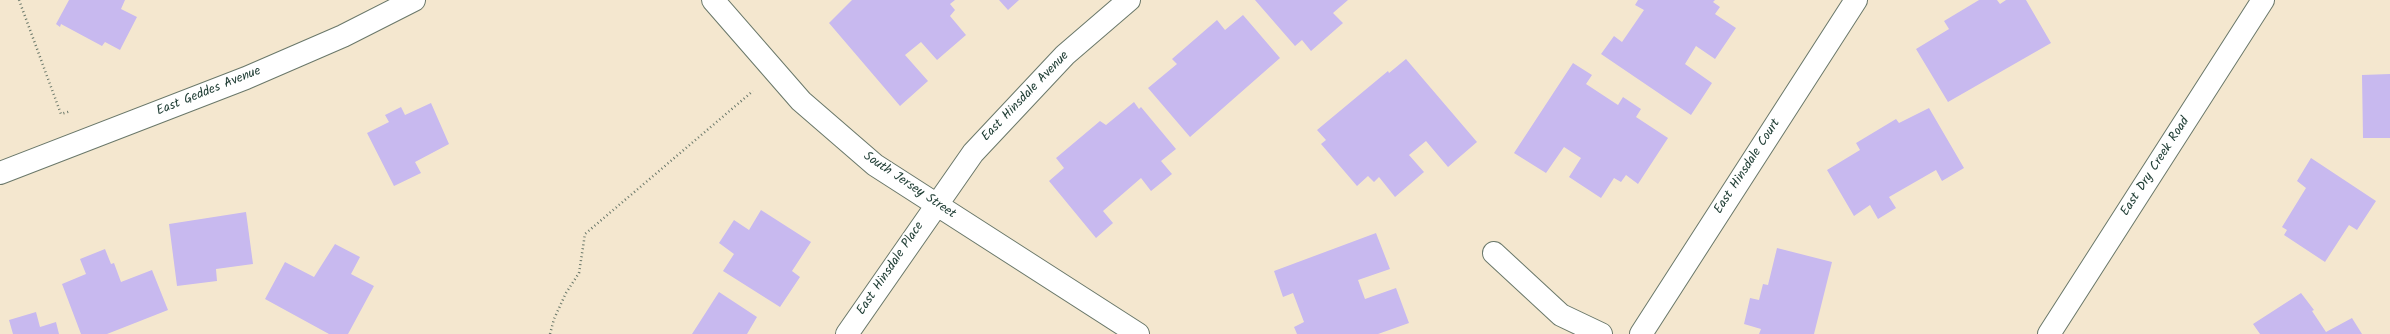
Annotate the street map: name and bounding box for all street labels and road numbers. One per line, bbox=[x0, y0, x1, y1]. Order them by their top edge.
street label: East Hinsdale Avenue bbox=[979, 49, 1073, 145]
street label: East Geddes Avenue bbox=[155, 64, 263, 120]
street label: East Dry Creek Road bbox=[2118, 115, 2194, 219]
street label: East Hinsdale Court bbox=[1712, 117, 1784, 217]
street label: South Jersey Street bbox=[860, 149, 958, 223]
street label: East Hinsdale Place bbox=[854, 220, 928, 318]

